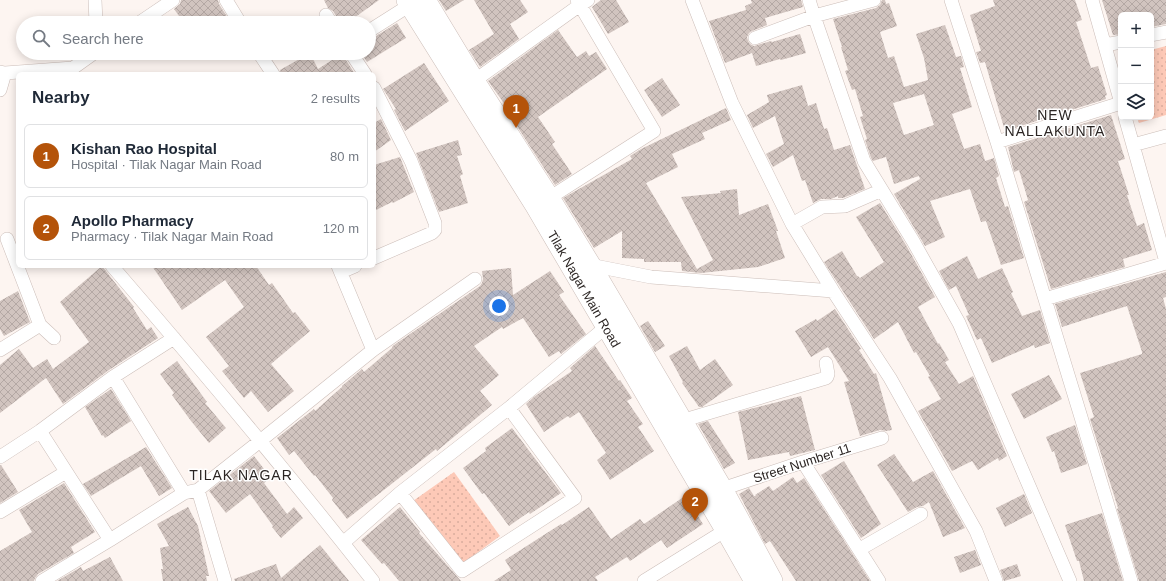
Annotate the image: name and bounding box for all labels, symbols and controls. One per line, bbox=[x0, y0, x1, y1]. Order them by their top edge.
map controls bbox=[1118, 12, 1154, 120]
button: + bbox=[1118, 12, 1154, 48]
search box bbox=[16, 16, 376, 60]
icon: search bbox=[30, 27, 52, 49]
text: Search here bbox=[62, 30, 144, 47]
button: − bbox=[1118, 48, 1154, 84]
button: layers bbox=[1118, 84, 1154, 120]
text: Nearby bbox=[32, 88, 90, 107]
text: 2 results bbox=[311, 91, 360, 106]
pin: 1 bbox=[503, 95, 529, 128]
district label: NEW NALLAKUNTA bbox=[1005, 107, 1105, 139]
text: Kishan Rao Hospital bbox=[71, 140, 217, 157]
text: 1 bbox=[42, 149, 50, 164]
text: 80 m bbox=[330, 149, 359, 164]
text: Hospital · Tilak Nagar Main Road bbox=[71, 157, 262, 172]
text: Apollo Pharmacy bbox=[71, 212, 194, 229]
text: 2 bbox=[42, 221, 50, 236]
text: 120 m bbox=[323, 221, 359, 236]
street label: Tilak Nagar Main Road bbox=[544, 228, 624, 350]
text: Pharmacy · Tilak Nagar Main Road bbox=[71, 229, 273, 244]
your location bbox=[489, 296, 509, 316]
street label: Street Number 11 bbox=[751, 440, 853, 486]
district label: TILAK NAGAR bbox=[189, 467, 293, 483]
pin: 2 bbox=[682, 488, 708, 521]

